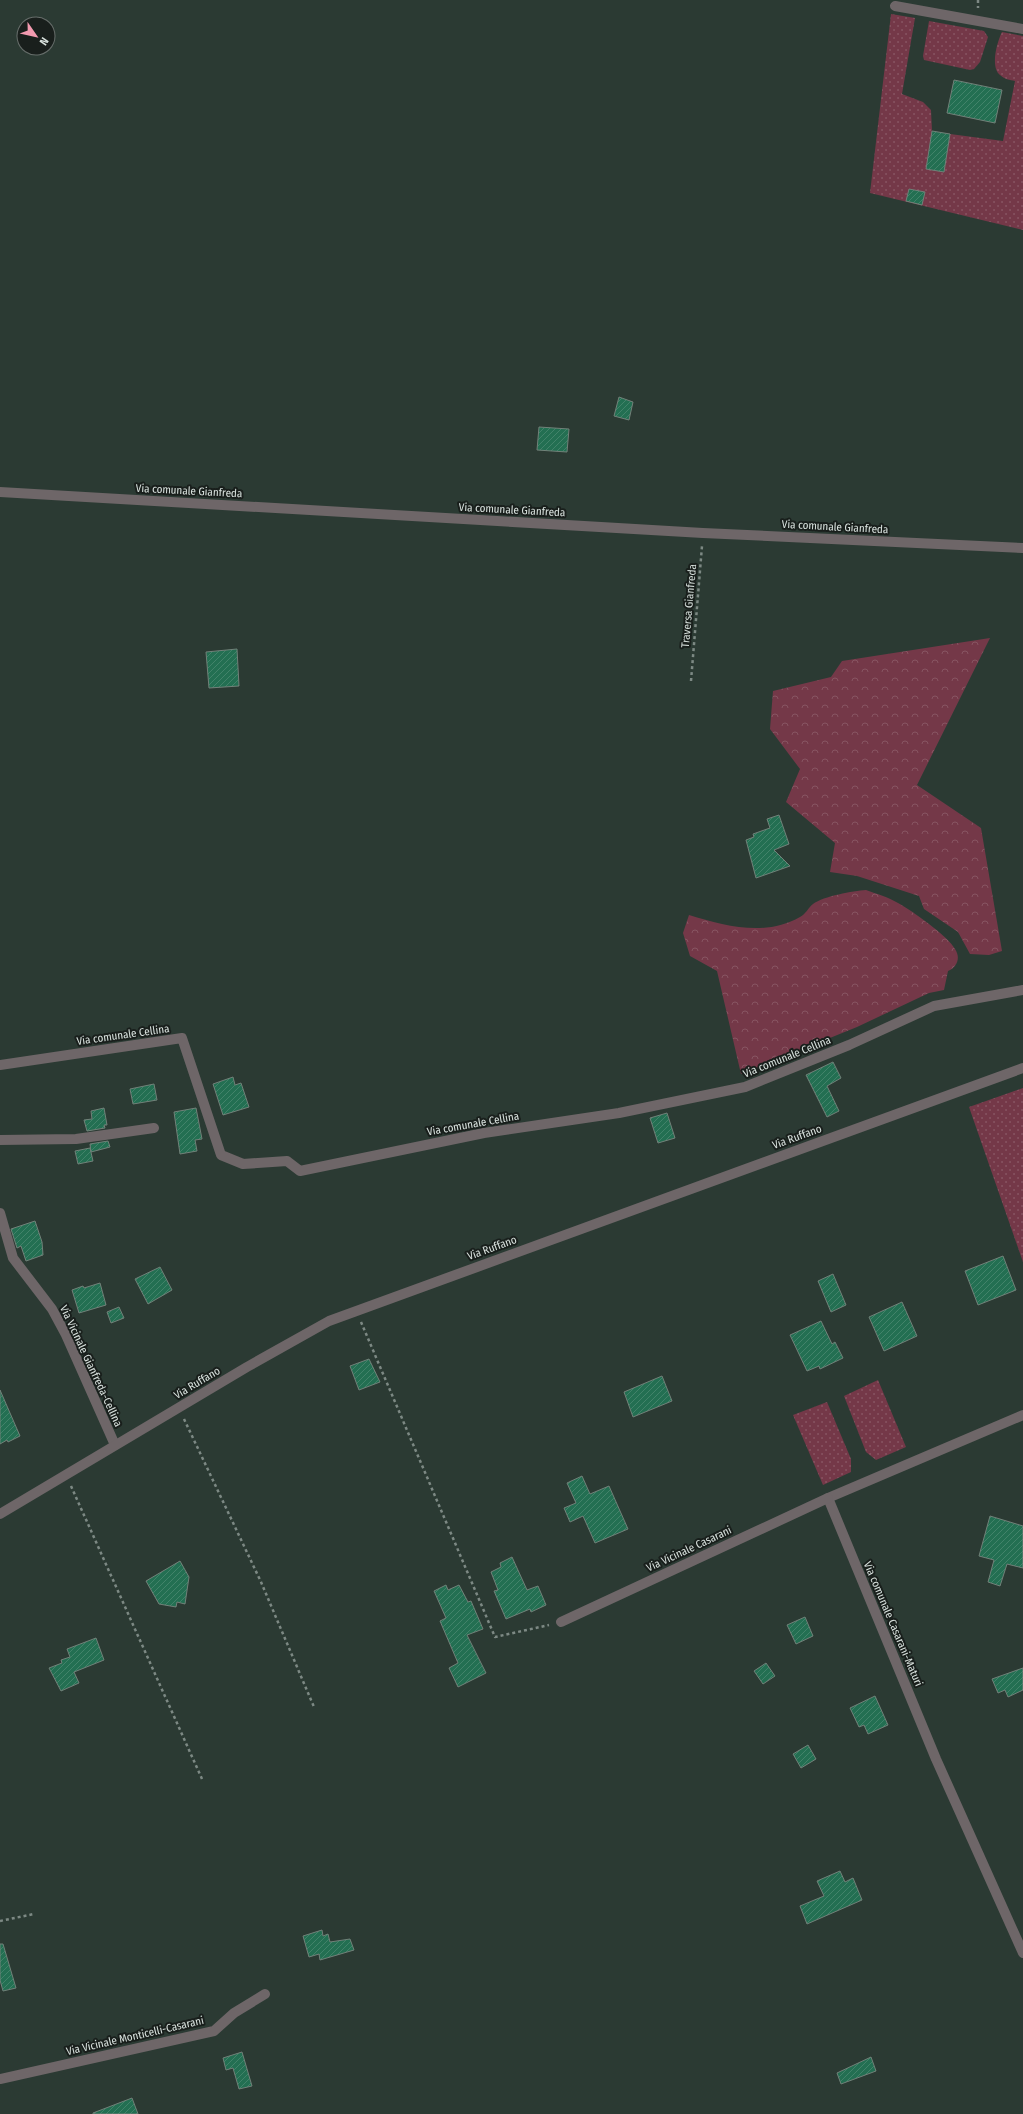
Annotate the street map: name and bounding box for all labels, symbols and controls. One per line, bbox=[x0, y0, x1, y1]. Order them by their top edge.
north arrow bbox=[16, 16, 56, 56]
text: N bbox=[37, 35, 51, 48]
street label: Via comunale Gianfreda bbox=[135, 482, 243, 500]
street label: Via comunale Gianfreda bbox=[458, 501, 566, 519]
street label: Via comunale Gianfreda bbox=[781, 518, 889, 536]
street label: Traversa Gianfreda bbox=[679, 564, 699, 648]
street label: Via comunale Cellina bbox=[76, 1022, 170, 1048]
street label: Via comunale Cellina bbox=[741, 1033, 833, 1081]
street label: Via comunale Cellina bbox=[426, 1109, 520, 1139]
street label: Via Ruffano bbox=[771, 1122, 824, 1152]
street label: Via Ruffano bbox=[466, 1233, 519, 1263]
street label: Via Vicinale Gianfreda-Cellina bbox=[57, 1303, 125, 1429]
street label: Via Ruffano bbox=[172, 1364, 223, 1402]
street label: Via Vicinale Casarani bbox=[644, 1523, 734, 1574]
street label: Via comunale Casarani-Maturi bbox=[861, 1560, 925, 1689]
street label: Via Vicinale Monticelli-Casarani bbox=[65, 2014, 205, 2058]

